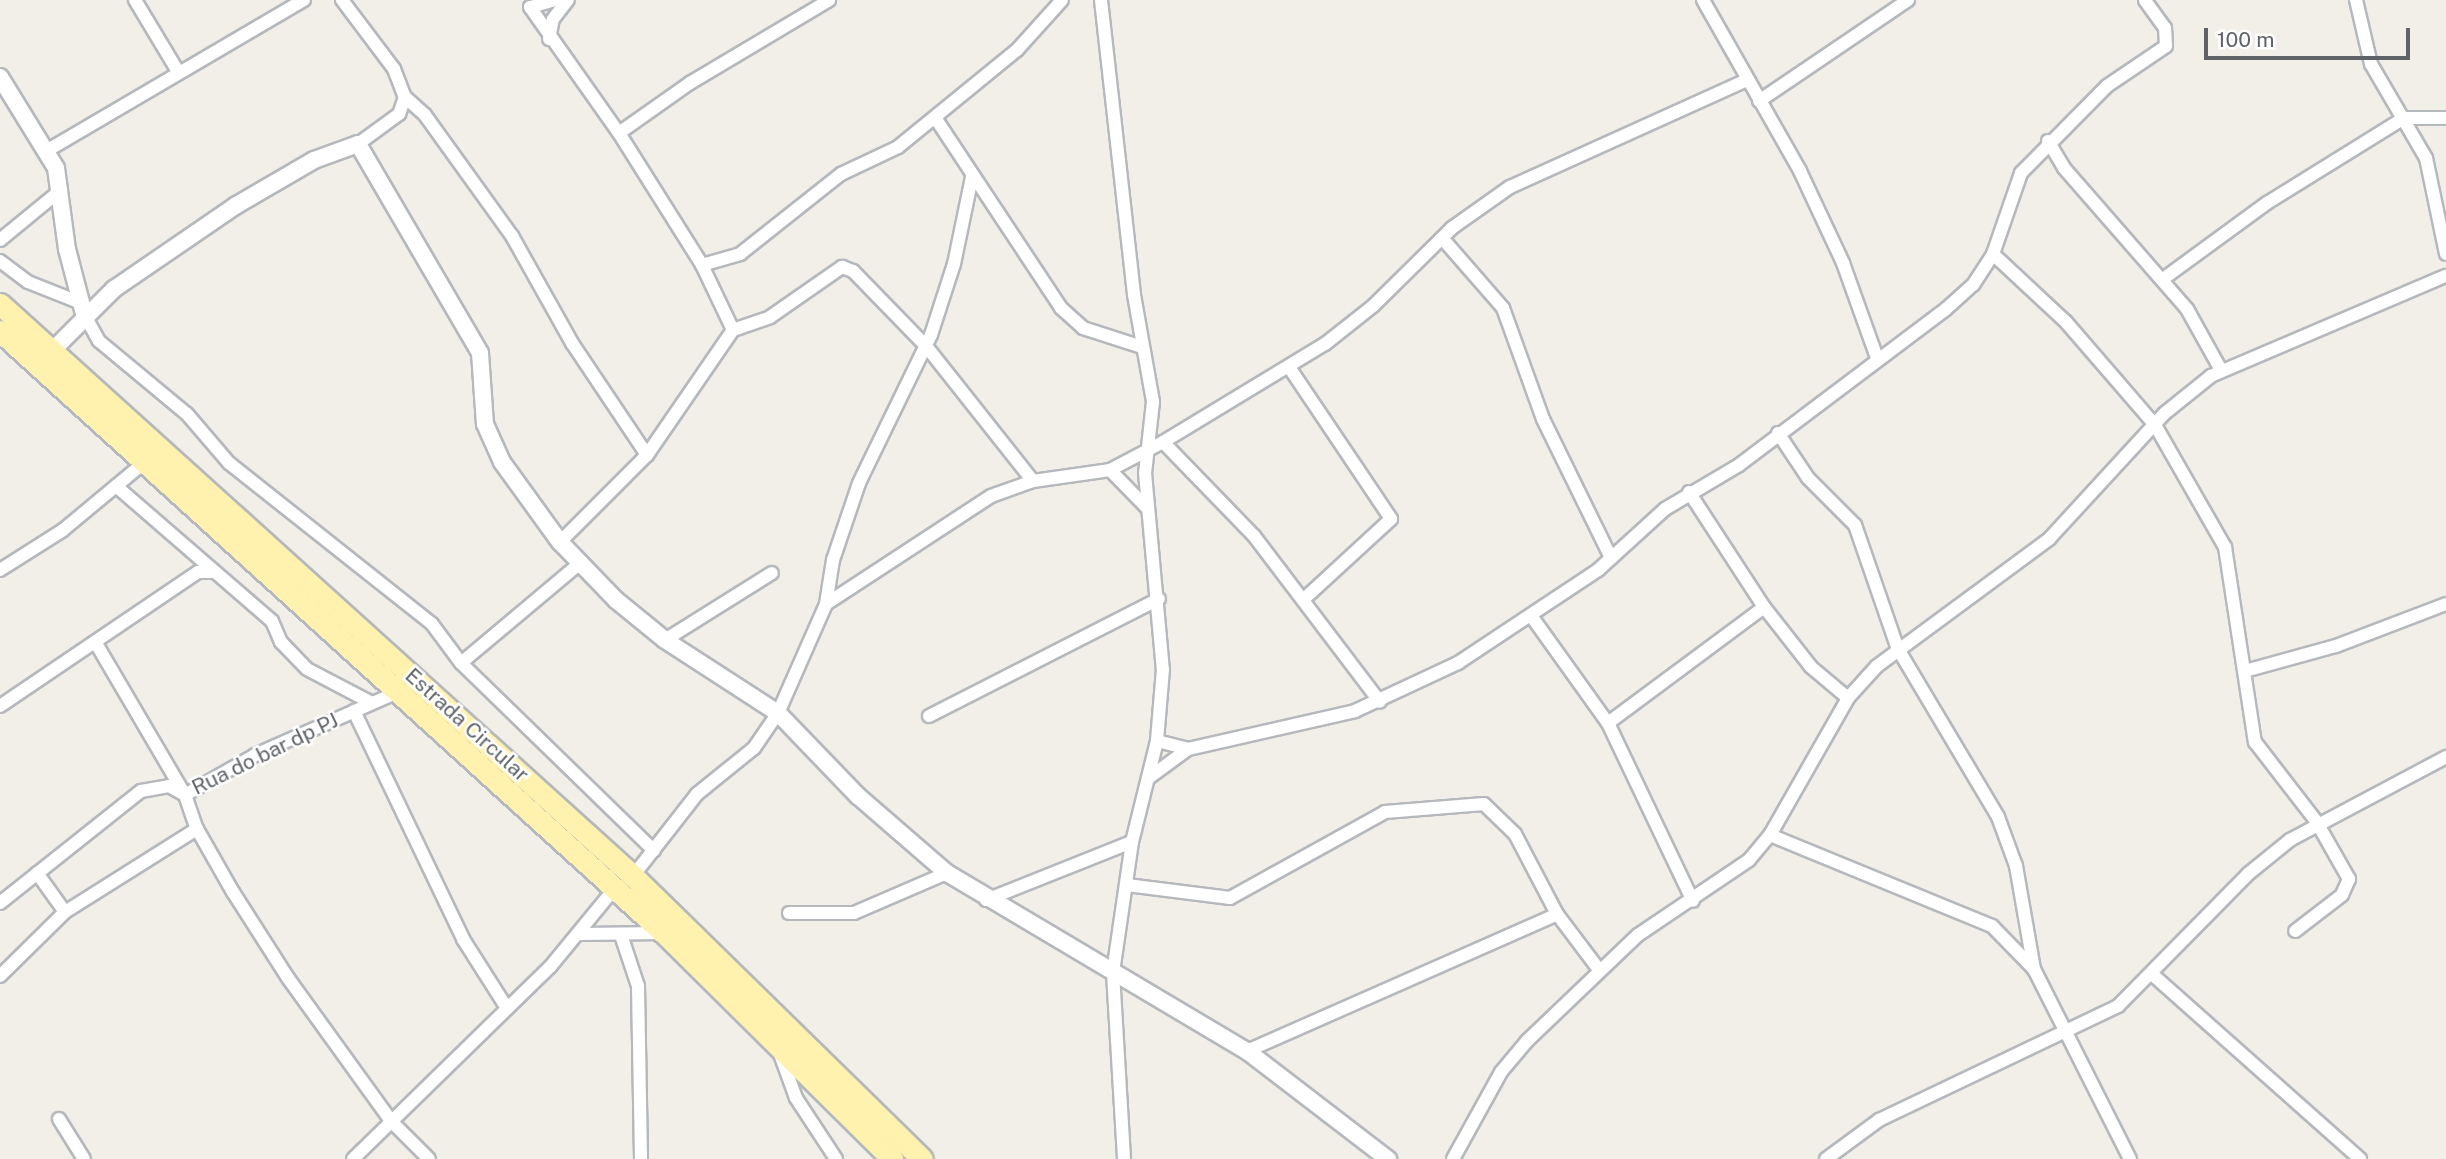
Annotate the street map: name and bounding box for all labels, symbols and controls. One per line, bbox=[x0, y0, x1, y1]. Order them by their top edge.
scale bar bbox=[2208, 14, 2414, 58]
text: 100 m bbox=[2217, 27, 2274, 52]
street label: Estrada Circular bbox=[400, 663, 534, 787]
street label: Rua do bar dp PJ bbox=[187, 708, 343, 800]

